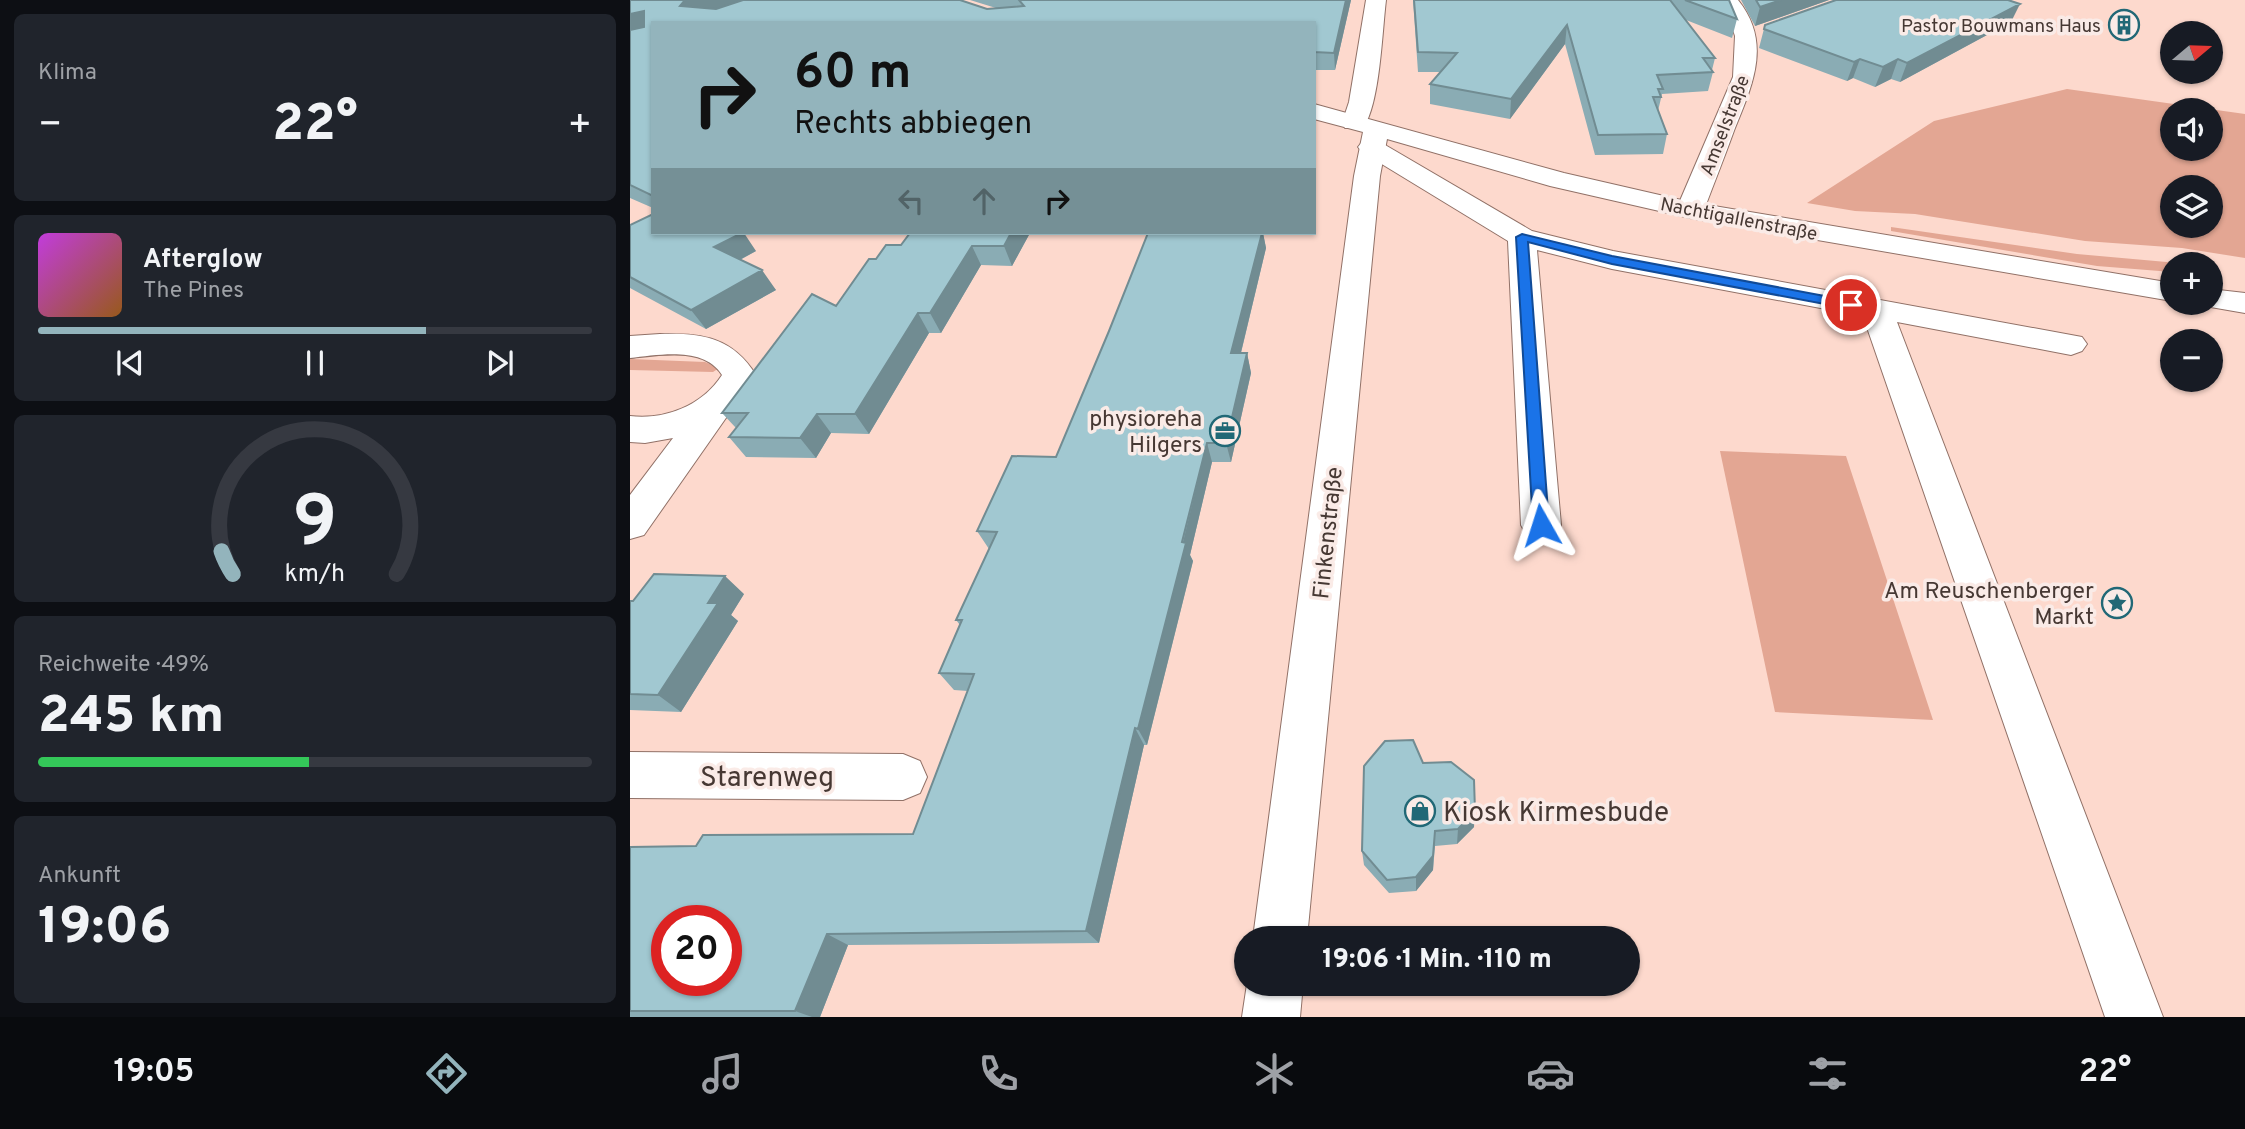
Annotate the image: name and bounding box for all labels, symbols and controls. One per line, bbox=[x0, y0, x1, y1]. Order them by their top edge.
building icon: Pastor Bouwmans Haus bbox=[2107, 8, 2141, 42]
place label: Pastor Bouwmans Haus bbox=[1901, 15, 2101, 39]
north arrow bbox=[2160, 21, 2222, 84]
map controls bbox=[2160, 21, 2223, 392]
text: 60 m bbox=[794, 44, 912, 106]
icon: right bbox=[679, 49, 770, 140]
text: Klima bbox=[38, 59, 97, 88]
street label: Amselstraße bbox=[1696, 72, 1756, 179]
text: 22° bbox=[272, 93, 358, 159]
button: sound bbox=[2160, 98, 2223, 161]
text: − bbox=[38, 102, 63, 151]
text: + bbox=[567, 102, 592, 151]
text: Rechts abbiegen bbox=[794, 105, 1032, 145]
button: layers bbox=[2160, 175, 2223, 238]
icon: left bbox=[892, 182, 930, 220]
icon: ahead bbox=[965, 182, 1003, 220]
icon: right bbox=[1038, 182, 1076, 220]
street label: Nachtigallenstraße bbox=[1658, 193, 1819, 247]
text: Afterglow bbox=[143, 244, 263, 277]
button: + bbox=[2160, 252, 2223, 315]
pin bbox=[1821, 275, 1881, 335]
text: The Pines bbox=[143, 277, 244, 306]
icon: arrive bbox=[1832, 286, 1870, 324]
button: − bbox=[2160, 329, 2223, 392]
icon: previous bbox=[111, 344, 149, 382]
icon: pause bbox=[296, 344, 334, 382]
icon: next bbox=[481, 344, 519, 382]
place label: physioreha Hilgers bbox=[1089, 406, 1202, 461]
office icon: physioreha Hilgers bbox=[1208, 414, 1242, 448]
street label: Finkenstraße bbox=[1308, 466, 1351, 601]
text: 9 bbox=[293, 481, 337, 573]
position arrow bbox=[1504, 488, 1578, 562]
text: km/h bbox=[285, 559, 345, 591]
place label: Am Reuschenberger Markt bbox=[1884, 578, 2094, 633]
place icon: Am Reuschenberger Markt bbox=[2100, 586, 2134, 620]
text: Reichweite · 49% bbox=[38, 651, 209, 680]
text: 245 km bbox=[38, 685, 224, 751]
street label: Starenweg bbox=[700, 761, 834, 797]
shop icon: Kiosk Kirmesbude bbox=[1403, 794, 1437, 828]
place label: Kiosk Kirmesbude bbox=[1443, 796, 1669, 832]
text: Ankunft bbox=[38, 862, 121, 891]
text: 19:06 bbox=[38, 896, 171, 962]
speed limit sign: 20 bbox=[651, 905, 742, 996]
text: 19:06 · 1 Min. · 110 m bbox=[1322, 944, 1552, 977]
icon: directions bbox=[422, 1049, 471, 1098]
icon: music bbox=[698, 1049, 747, 1098]
icon: phone bbox=[974, 1049, 1023, 1098]
icon: climate bbox=[1250, 1049, 1299, 1098]
icon: car bbox=[1526, 1049, 1575, 1098]
icon: filters bbox=[1803, 1049, 1852, 1098]
text: 19:05 bbox=[114, 1053, 194, 1093]
text: 22° bbox=[2079, 1053, 2131, 1093]

